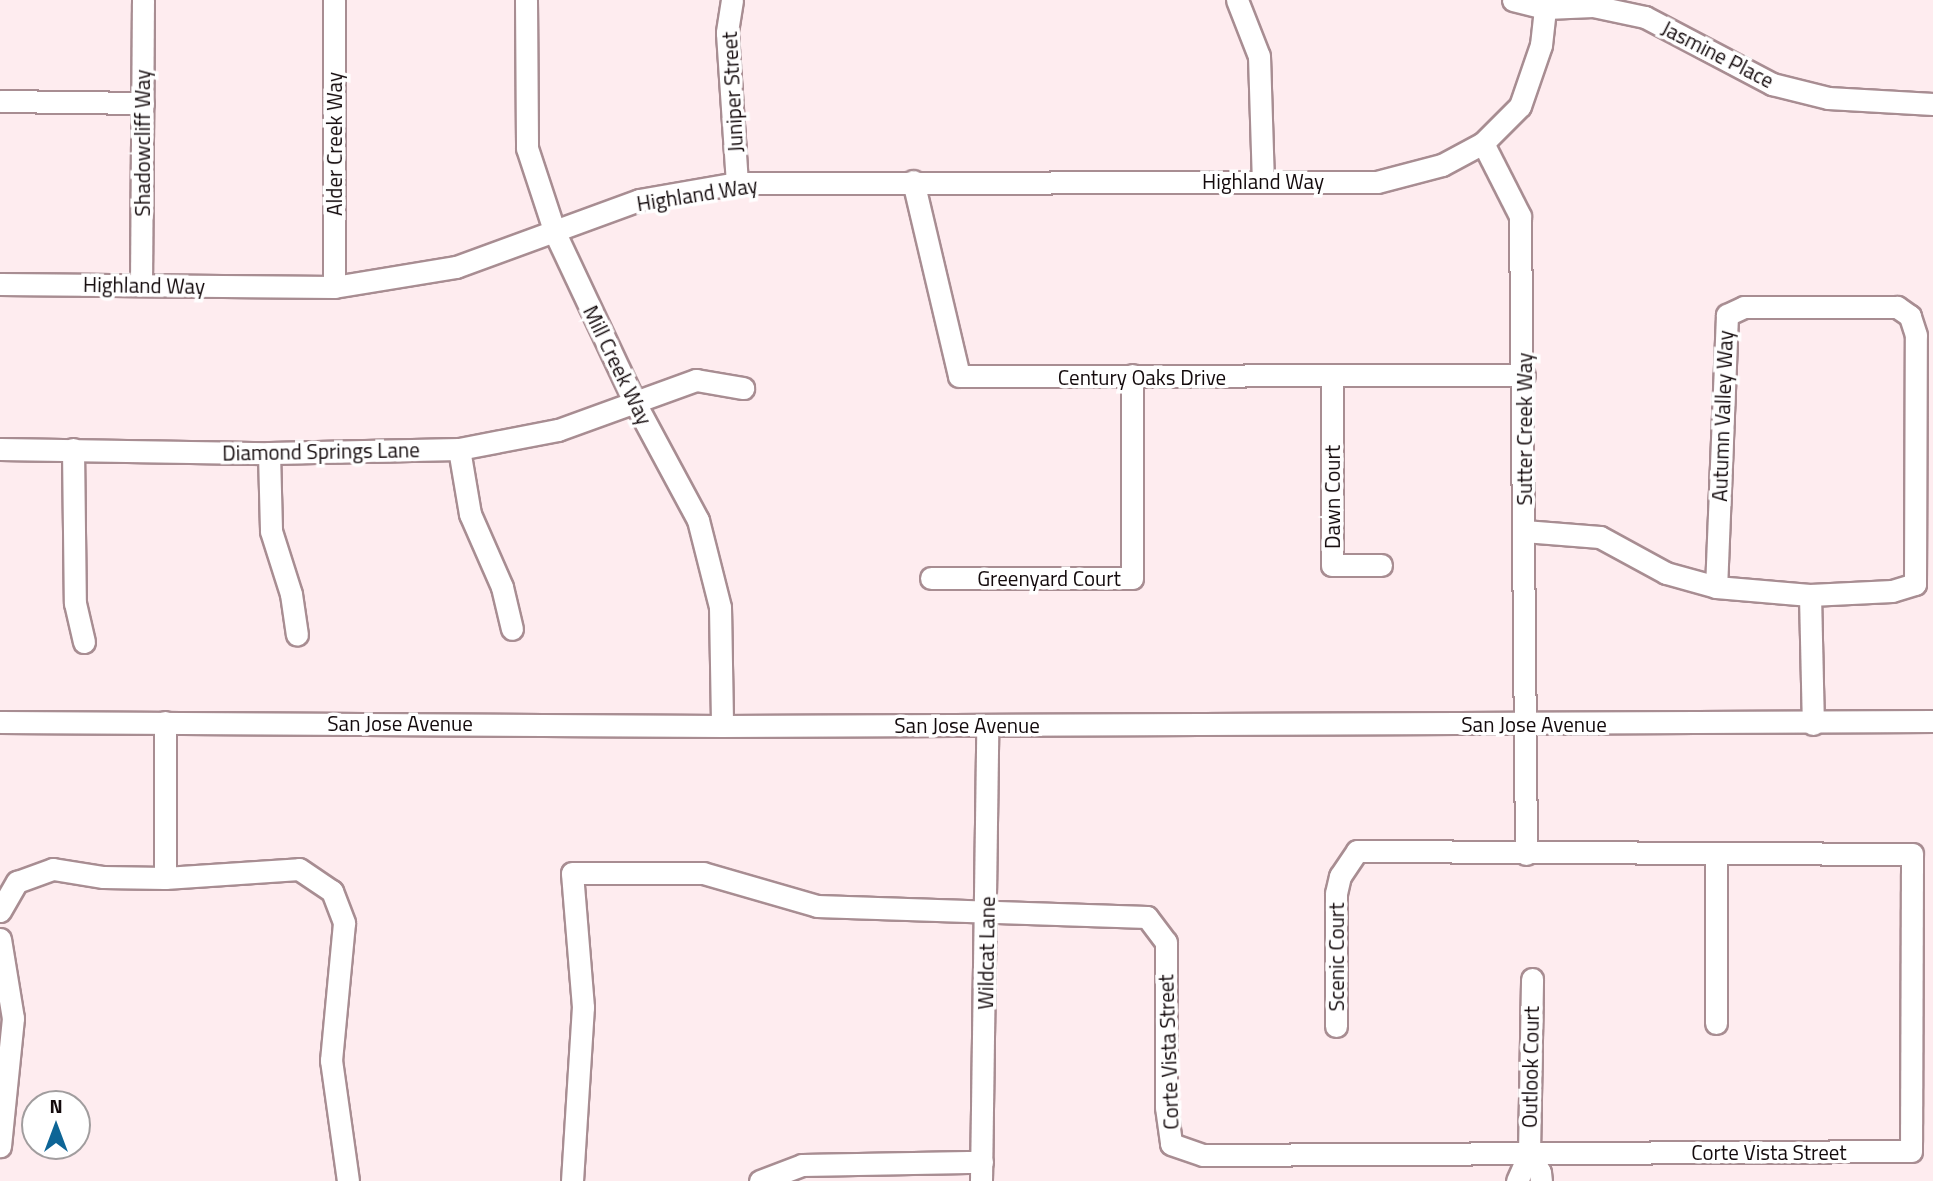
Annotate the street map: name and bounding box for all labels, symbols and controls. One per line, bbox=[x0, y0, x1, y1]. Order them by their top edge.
street label: Jasmine Place bbox=[1658, 15, 1778, 93]
street label: Juniper Street bbox=[716, 31, 748, 153]
street label: Shadowcliff Way bbox=[129, 69, 155, 217]
street label: Alder Creek Way bbox=[321, 72, 347, 216]
street label: Highland Way bbox=[1202, 168, 1324, 194]
street label: Highland Way bbox=[635, 172, 759, 216]
street label: Highland Way bbox=[83, 271, 205, 299]
street label: Mill Creek Way bbox=[578, 301, 658, 429]
street label: Autumn Valley Way bbox=[1706, 330, 1738, 502]
street label: Sutter Creek Way bbox=[1511, 353, 1537, 505]
street label: Century Oaks Drive bbox=[1058, 364, 1226, 390]
street label: Diamond Springs Lane bbox=[222, 437, 420, 465]
street label: Dawn Court bbox=[1319, 445, 1345, 549]
street label: Greenyard Court bbox=[977, 565, 1121, 591]
street label: San Jose Avenue bbox=[327, 710, 473, 736]
street label: San Jose Avenue bbox=[1461, 711, 1607, 737]
street label: San Jose Avenue bbox=[894, 712, 1040, 738]
street label: Wildcat Lane bbox=[972, 896, 1000, 1010]
street label: Scenic Court bbox=[1323, 903, 1349, 1011]
street label: Corte Vista Street bbox=[1153, 974, 1183, 1130]
street label: Outlook Court bbox=[1516, 1006, 1544, 1128]
north arrow bbox=[21, 1090, 91, 1160]
text: N bbox=[49, 1091, 63, 1120]
street label: Corte Vista Street bbox=[1691, 1139, 1847, 1165]

